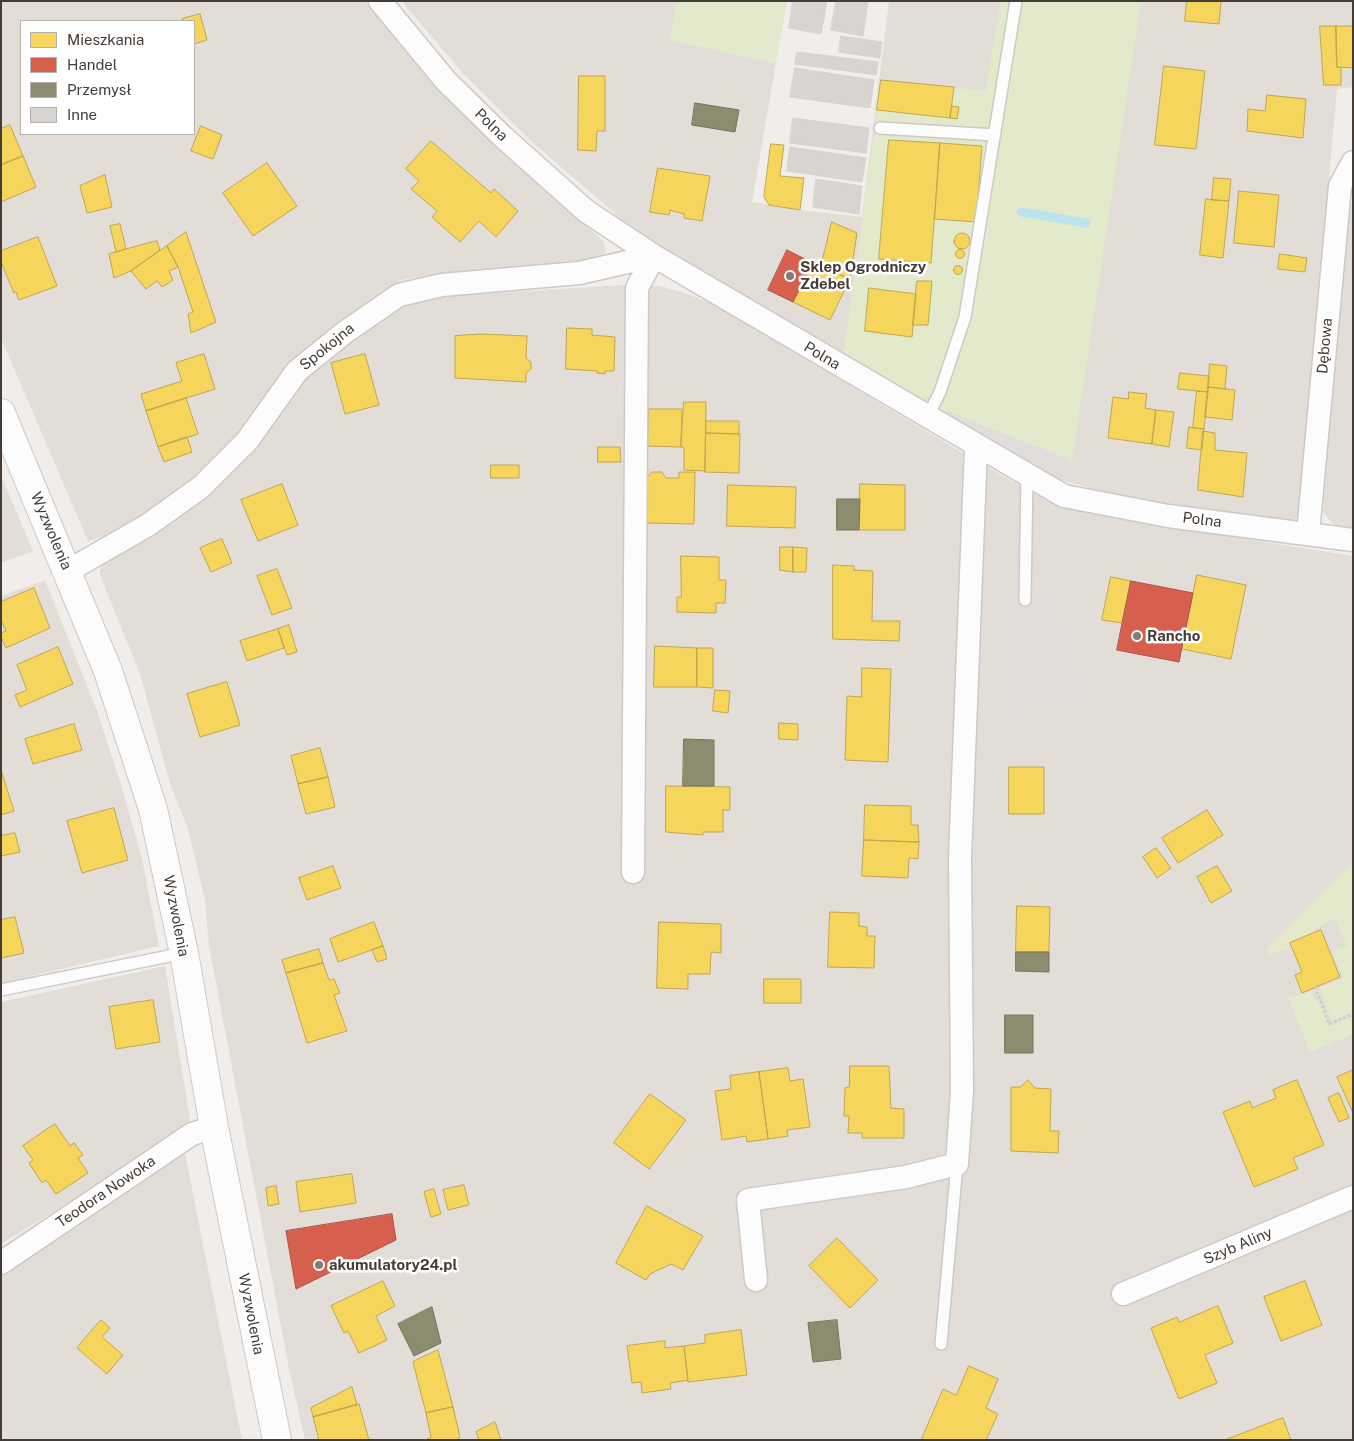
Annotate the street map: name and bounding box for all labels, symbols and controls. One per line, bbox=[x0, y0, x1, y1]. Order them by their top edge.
legend bbox=[20, 20, 195, 135]
text: Mieszkania bbox=[67, 31, 144, 48]
text: Handel bbox=[67, 56, 117, 73]
text: Przemysł bbox=[67, 81, 132, 98]
street label: Polna bbox=[471, 105, 511, 145]
text: Inne bbox=[67, 106, 97, 123]
place label: Sklep Ogrodniczy Zdebel bbox=[800, 258, 926, 293]
marker: Sklep Ogrodniczy Zdebel bbox=[784, 270, 796, 282]
street label: Dębowa bbox=[1314, 317, 1336, 375]
street label: Spokojna bbox=[296, 320, 358, 374]
street label: Polna bbox=[801, 338, 843, 374]
street label: Wyzwolenia bbox=[27, 489, 75, 573]
street label: Polna bbox=[1181, 509, 1223, 531]
place label: Rancho bbox=[1147, 627, 1200, 645]
marker: Rancho bbox=[1131, 630, 1143, 642]
street label: Wyzwolenia bbox=[159, 874, 193, 958]
street label: Teodora Nowoka bbox=[53, 1152, 159, 1232]
street label: Szyb Aliny bbox=[1201, 1223, 1275, 1269]
place label: akumulatory24.pl bbox=[329, 1256, 457, 1274]
marker: akumulatory24.pl bbox=[313, 1259, 325, 1271]
street label: Wyzwolenia bbox=[234, 1272, 268, 1356]

